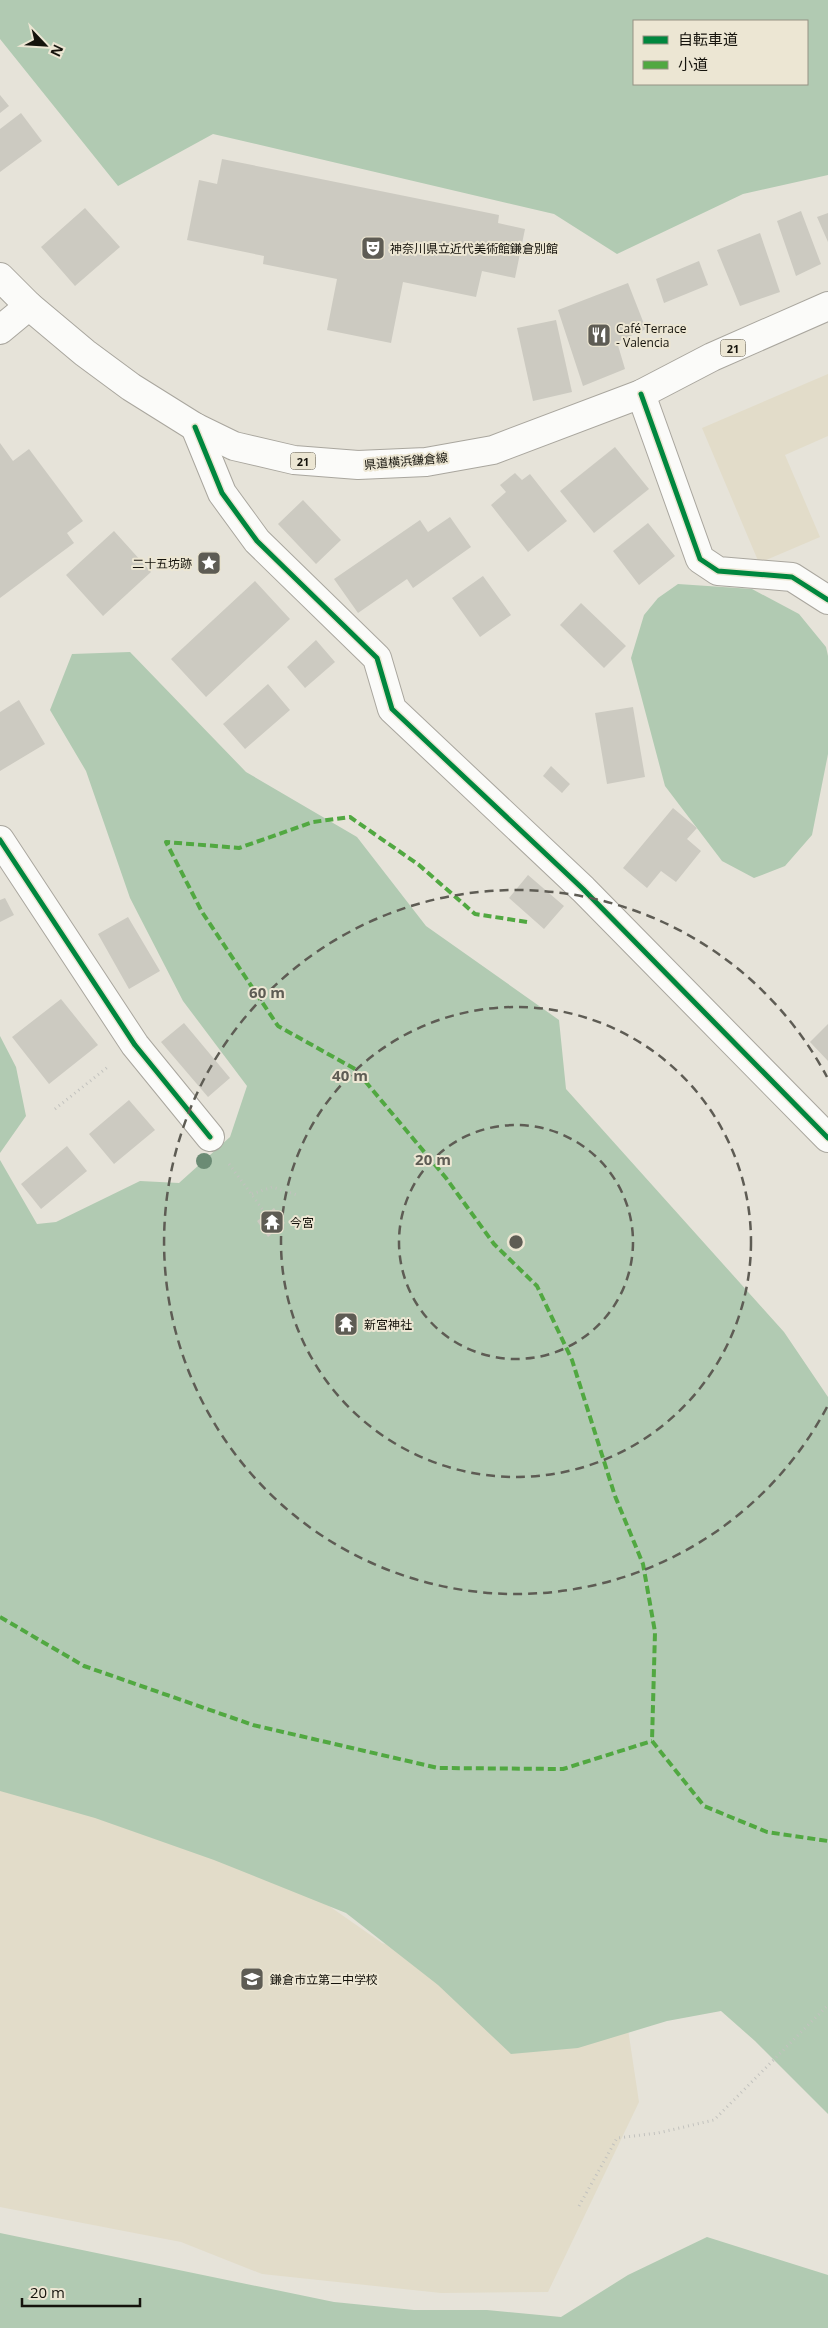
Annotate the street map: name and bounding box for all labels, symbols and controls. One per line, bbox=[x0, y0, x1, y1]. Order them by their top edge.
north arrow bbox=[20, 20, 70, 70]
legend bbox=[633, 20, 808, 85]
text: 自転車道 bbox=[678, 29, 738, 49]
text: N bbox=[46, 42, 68, 60]
text: 小道 bbox=[678, 54, 708, 74]
theatre icon: 神奈川県立近代美術館鎌倉別館 bbox=[360, 235, 386, 261]
place label: 神奈川県立近代美術館鎌倉別館 bbox=[390, 240, 558, 257]
place label: Café Terrace - Valencia bbox=[616, 320, 687, 351]
restaurant icon: Café Terrace - Valencia bbox=[586, 322, 612, 348]
road number: 21 bbox=[720, 339, 746, 356]
street label: 県道横浜鎌倉線 bbox=[363, 449, 449, 473]
road number: 21 bbox=[290, 452, 316, 470]
place icon: 二十五坊跡 bbox=[196, 550, 222, 576]
place label: 二十五坊跡 bbox=[132, 555, 192, 572]
text: 60 m bbox=[249, 982, 285, 1002]
text: 40 m bbox=[332, 1065, 368, 1085]
text: 20 m bbox=[415, 1149, 451, 1169]
temple icon: 今宮 bbox=[259, 1209, 285, 1235]
place label: 今宮 bbox=[290, 1214, 314, 1231]
centre of rings bbox=[507, 1233, 525, 1251]
temple icon: 新宮神社 bbox=[333, 1311, 359, 1337]
place label: 新宮神社 bbox=[364, 1316, 412, 1333]
school or university icon: 鎌倉市立第二中学校 bbox=[239, 1966, 265, 1992]
place label: 鎌倉市立第二中学校 bbox=[270, 1971, 378, 1988]
scale bar bbox=[22, 2276, 140, 2308]
text: 20 m bbox=[30, 2282, 65, 2302]

